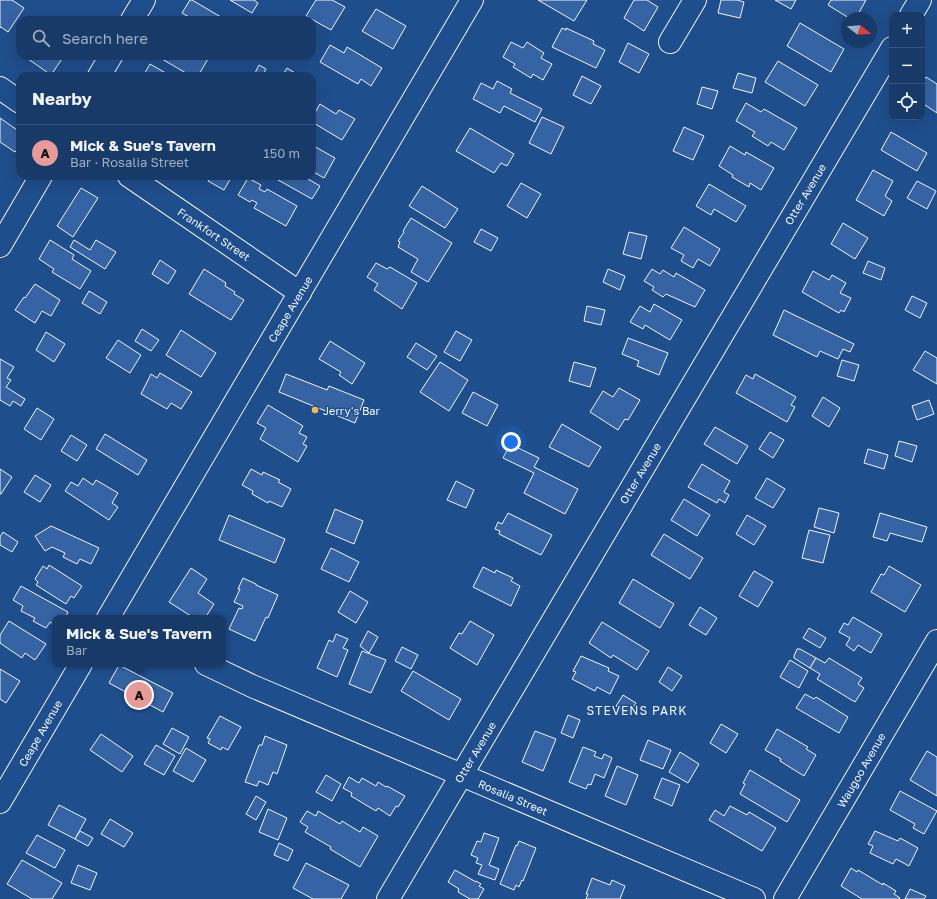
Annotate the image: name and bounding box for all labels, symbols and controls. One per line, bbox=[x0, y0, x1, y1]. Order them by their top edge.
north arrow bbox=[841, 12, 877, 48]
map controls bbox=[889, 12, 925, 120]
button: + bbox=[889, 12, 925, 48]
search box bbox=[16, 16, 316, 60]
icon: search bbox=[30, 27, 52, 49]
text: Search here bbox=[62, 29, 148, 47]
button: − bbox=[889, 48, 925, 84]
button: locate bbox=[889, 84, 925, 120]
text: Nearby bbox=[32, 88, 92, 109]
text: Mick & Sue's Tavern bbox=[70, 136, 216, 154]
text: A bbox=[40, 145, 50, 161]
text: 150 m bbox=[263, 145, 300, 161]
text: Bar · Rosalia Street bbox=[70, 154, 189, 170]
street label: Otter Avenue bbox=[782, 161, 828, 227]
street label: Frankfort Street bbox=[175, 205, 253, 263]
street label: Ceape Avenue bbox=[265, 274, 315, 344]
place label: Jerry's Bar bbox=[323, 404, 381, 417]
marker: Jerry's Bar bbox=[310, 405, 320, 415]
your location bbox=[501, 432, 521, 452]
street label: Otter Avenue bbox=[617, 440, 663, 506]
popup bbox=[52, 615, 226, 667]
text: Mick & Sue's Tavern bbox=[66, 624, 212, 642]
text: Bar bbox=[66, 642, 87, 658]
pin: A bbox=[126, 680, 152, 710]
street label: Ceape Avenue bbox=[16, 697, 64, 769]
district label: STEVENS PARK bbox=[587, 703, 687, 718]
street label: Otter Avenue bbox=[452, 719, 498, 785]
street label: Waugoo Avenue bbox=[834, 730, 888, 810]
street label: Rosalia Street bbox=[476, 777, 550, 817]

